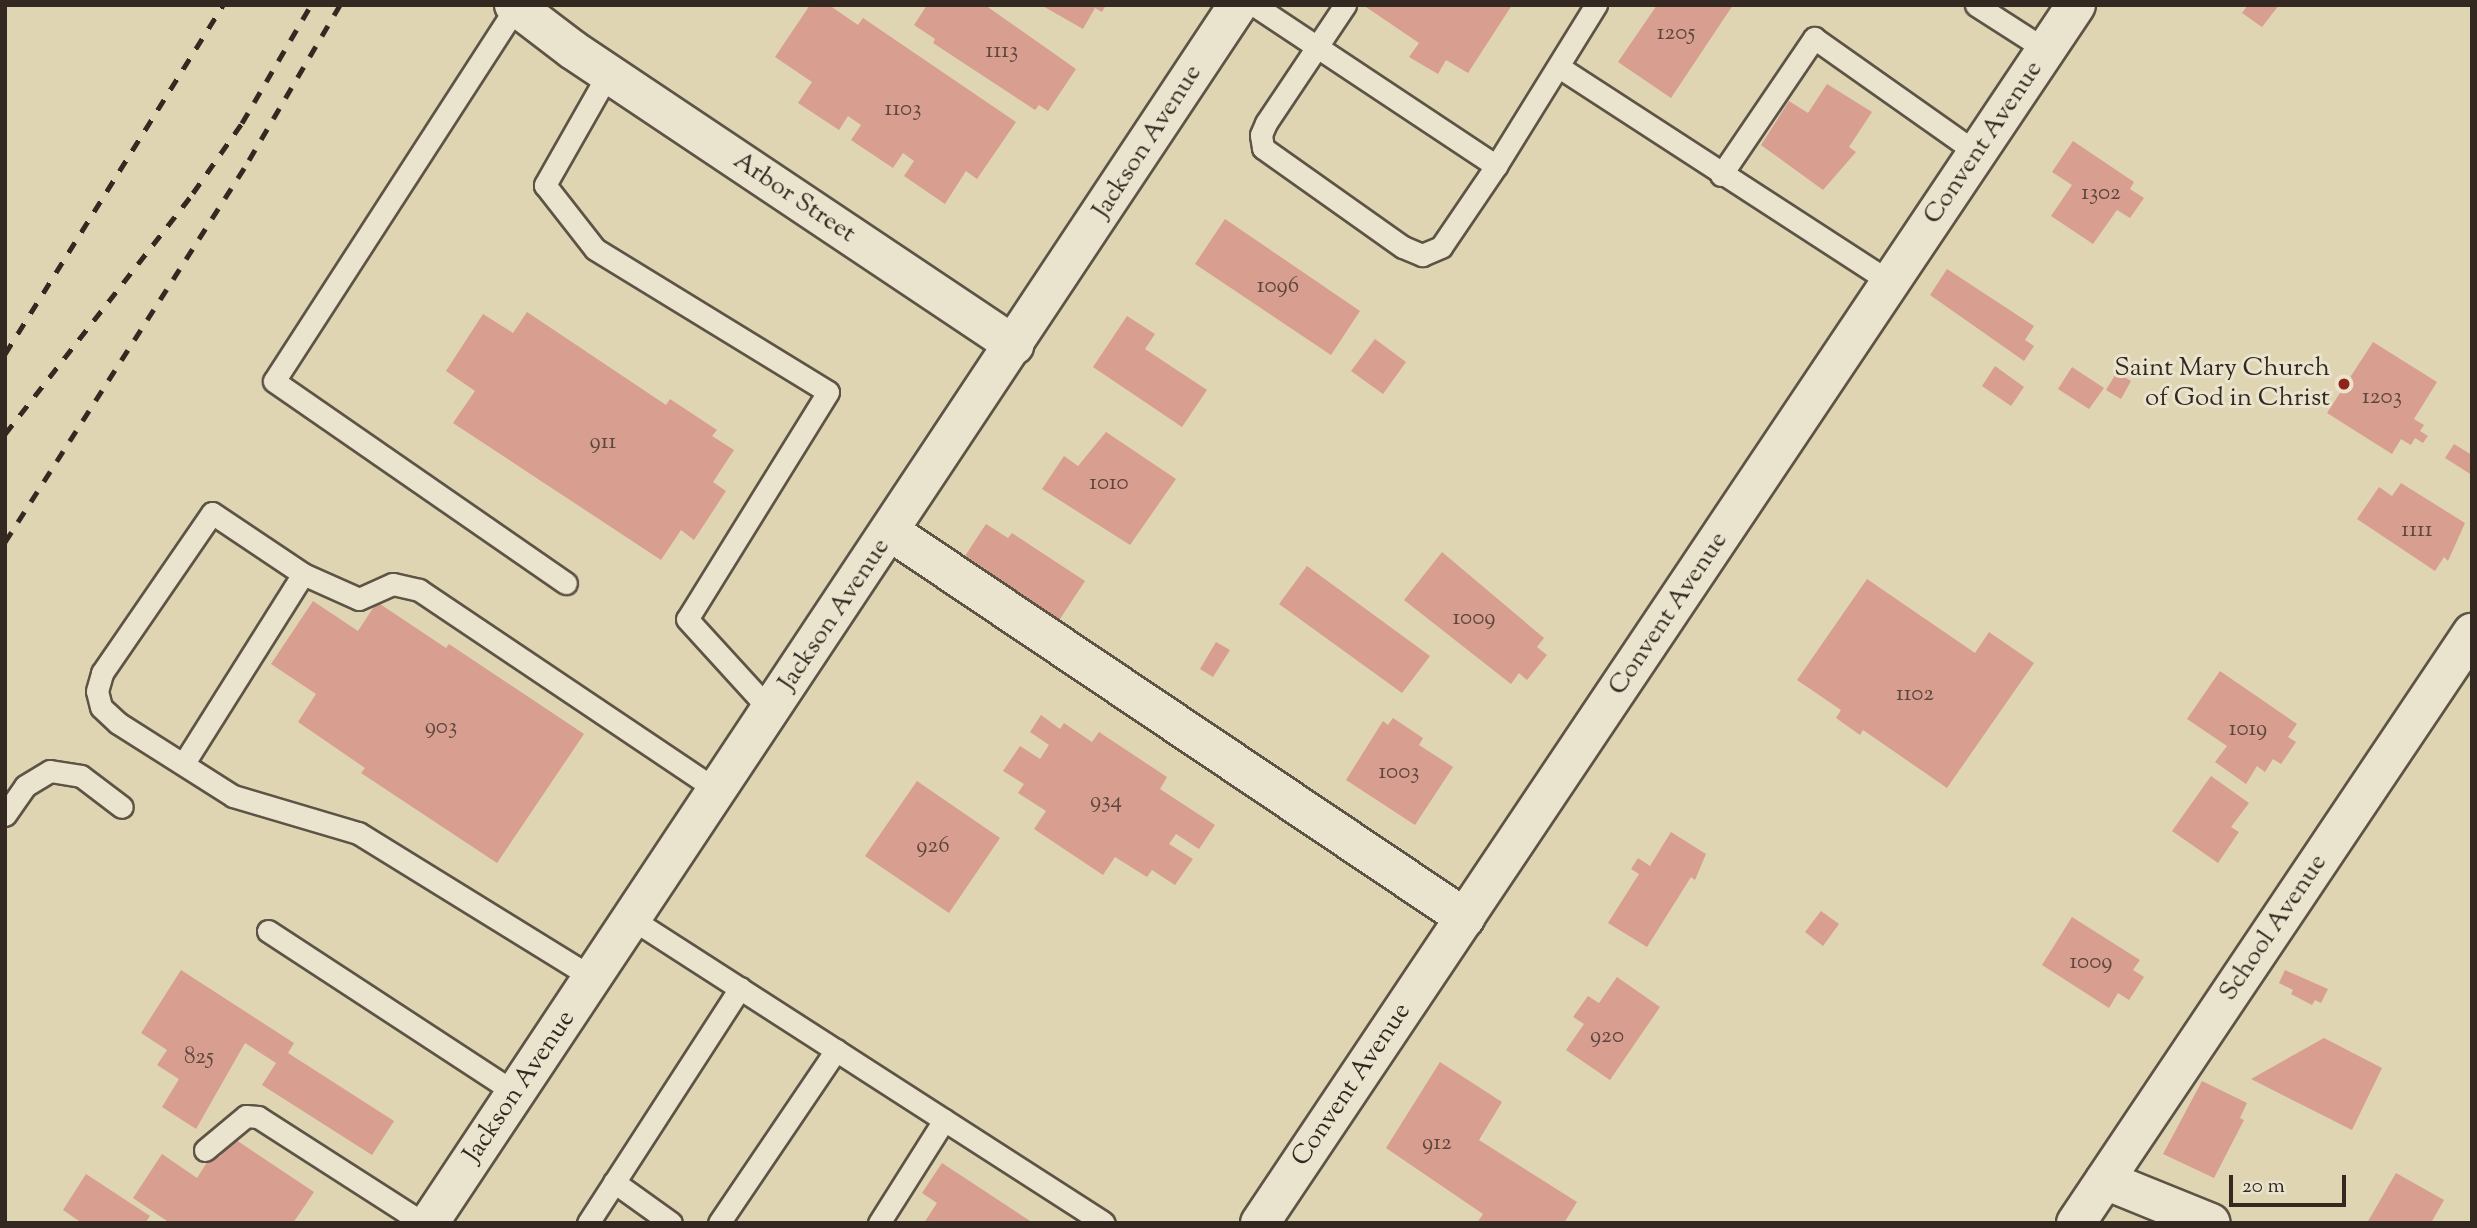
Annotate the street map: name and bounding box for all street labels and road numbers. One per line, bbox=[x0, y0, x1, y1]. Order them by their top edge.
street label: Convent Avenue bbox=[1918, 55, 2050, 231]
street label: Jackson Avenue bbox=[1087, 59, 1209, 225]
street label: Arbor Street bbox=[727, 146, 861, 250]
street label: Convent Avenue bbox=[1603, 526, 1735, 702]
street label: Jackson Avenue bbox=[773, 533, 897, 697]
street label: School Avenue bbox=[2214, 849, 2334, 1007]
street label: Convent Avenue bbox=[1286, 997, 1418, 1173]
street label: Jackson Avenue bbox=[458, 1005, 582, 1169]

